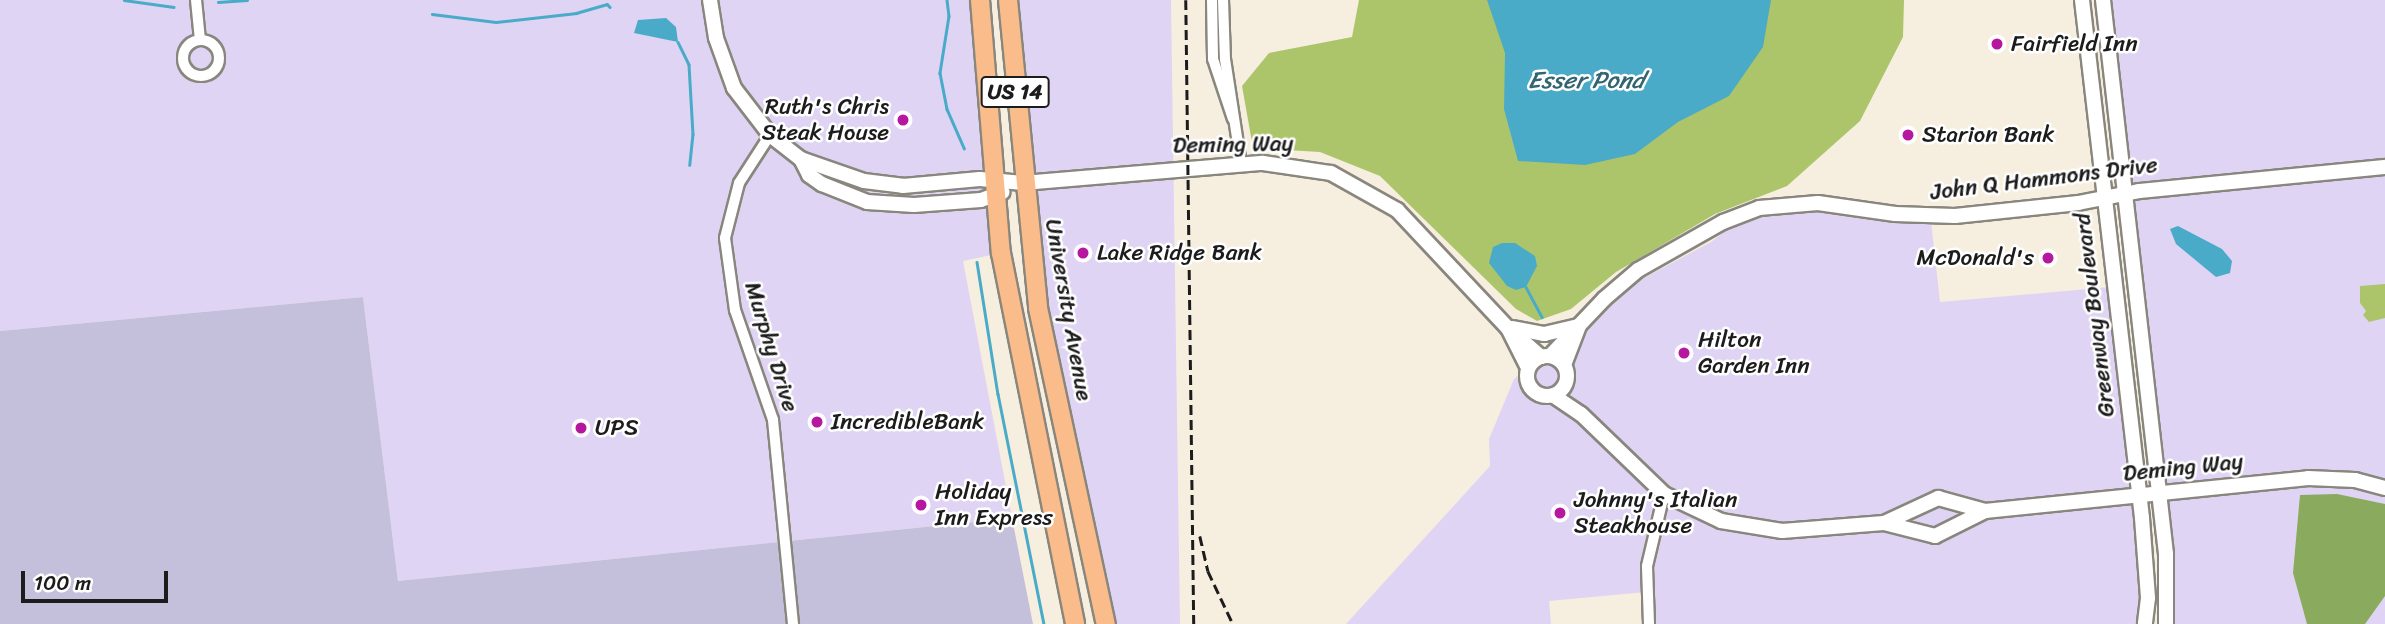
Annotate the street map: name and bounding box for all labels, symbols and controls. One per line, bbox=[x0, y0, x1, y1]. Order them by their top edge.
place label: Fairfield Inn bbox=[2011, 30, 2138, 58]
marker: Fairfield Inn bbox=[1989, 36, 2005, 52]
water label: Esser Pond bbox=[1528, 67, 1644, 95]
road number: US 14 bbox=[980, 74, 1050, 110]
place label: Ruth's Chris Steak House bbox=[761, 93, 889, 147]
marker: Ruth's Chris Steak House bbox=[895, 112, 911, 128]
place label: Starion Bank bbox=[1922, 121, 2054, 149]
marker: Starion Bank bbox=[1900, 127, 1916, 143]
street label: Deming Way bbox=[1172, 130, 1294, 160]
street label: John Q Hammons Drive bbox=[1928, 151, 2160, 207]
street label: Greenway Boulevard bbox=[2069, 212, 2121, 418]
street label: University Avenue bbox=[1038, 217, 1098, 403]
place label: Lake Ridge Bank bbox=[1097, 239, 1262, 267]
place label: McDonald's bbox=[1916, 244, 2034, 272]
marker: Lake Ridge Bank bbox=[1075, 245, 1091, 261]
marker: McDonald's bbox=[2040, 250, 2056, 266]
street label: Murphy Drive bbox=[738, 279, 804, 415]
place label: Hilton Garden Inn bbox=[1698, 326, 1810, 380]
marker: Hilton Garden Inn bbox=[1676, 345, 1692, 361]
place label: IncredibleBank bbox=[831, 408, 984, 436]
place label: UPS bbox=[595, 414, 639, 442]
marker: IncredibleBank bbox=[809, 414, 825, 430]
marker: UPS bbox=[573, 420, 589, 436]
street label: Deming Way bbox=[2121, 448, 2245, 488]
place label: Holiday Inn Express bbox=[935, 478, 1054, 532]
place label: Johnny's Italian Steakhouse bbox=[1574, 486, 1738, 540]
marker: Holiday Inn Express bbox=[913, 497, 929, 513]
marker: Johnny's Italian Steakhouse bbox=[1552, 505, 1568, 521]
scale bar bbox=[24, 558, 172, 602]
text: 100 m bbox=[34, 564, 91, 602]

